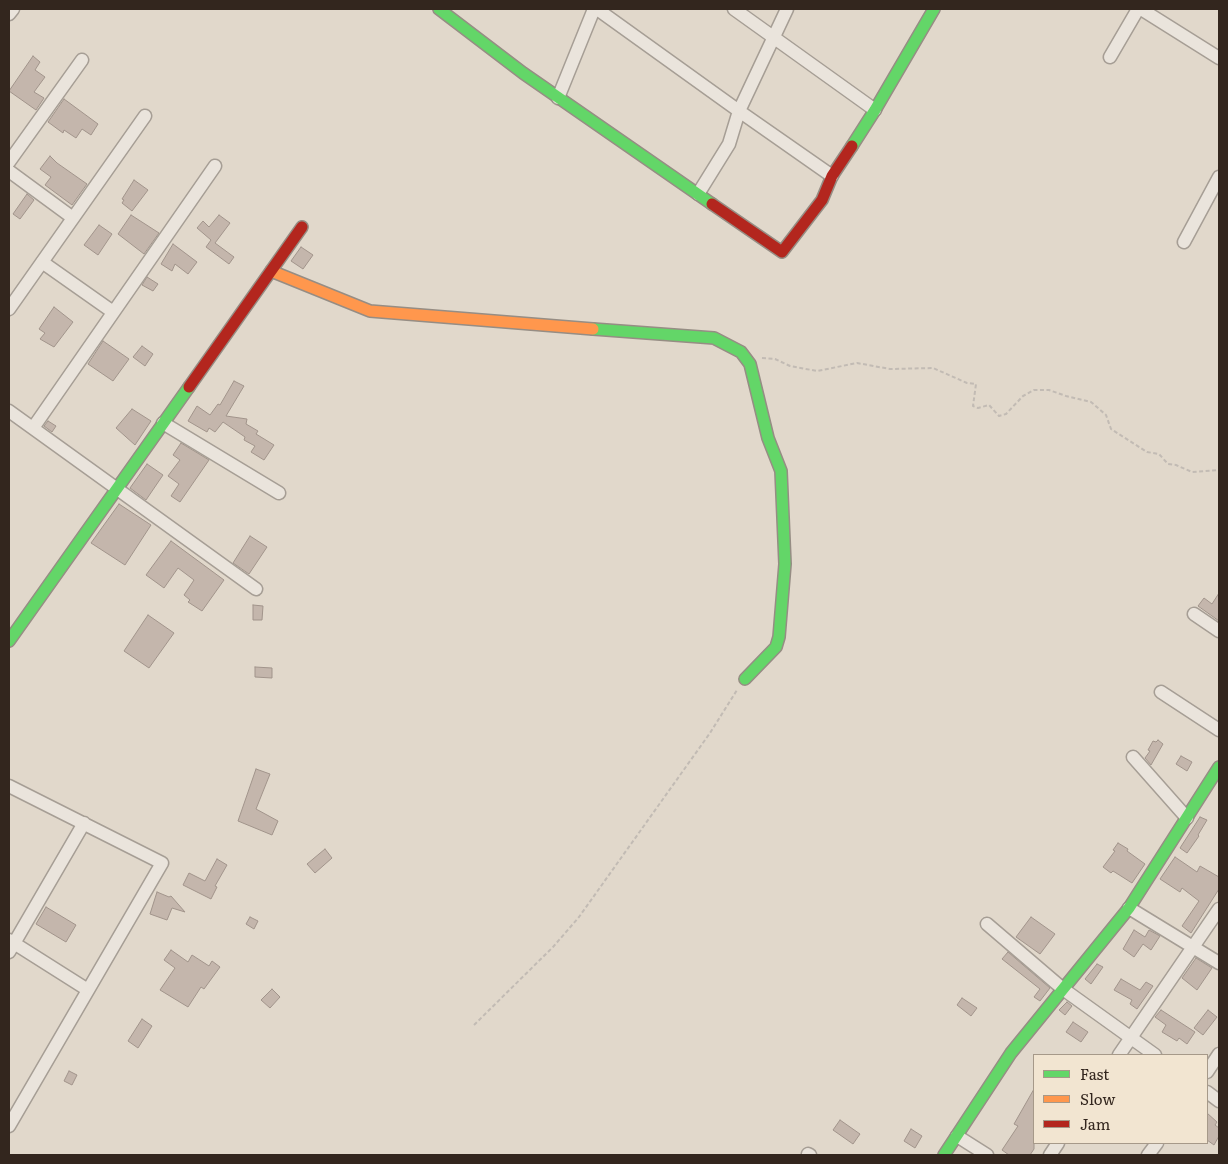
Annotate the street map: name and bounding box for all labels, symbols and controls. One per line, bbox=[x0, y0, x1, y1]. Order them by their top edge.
legend bbox=[1033, 1054, 1208, 1144]
text: Fast bbox=[1080, 1062, 1109, 1085]
text: Slow bbox=[1080, 1087, 1115, 1110]
text: Jam bbox=[1080, 1112, 1110, 1135]

